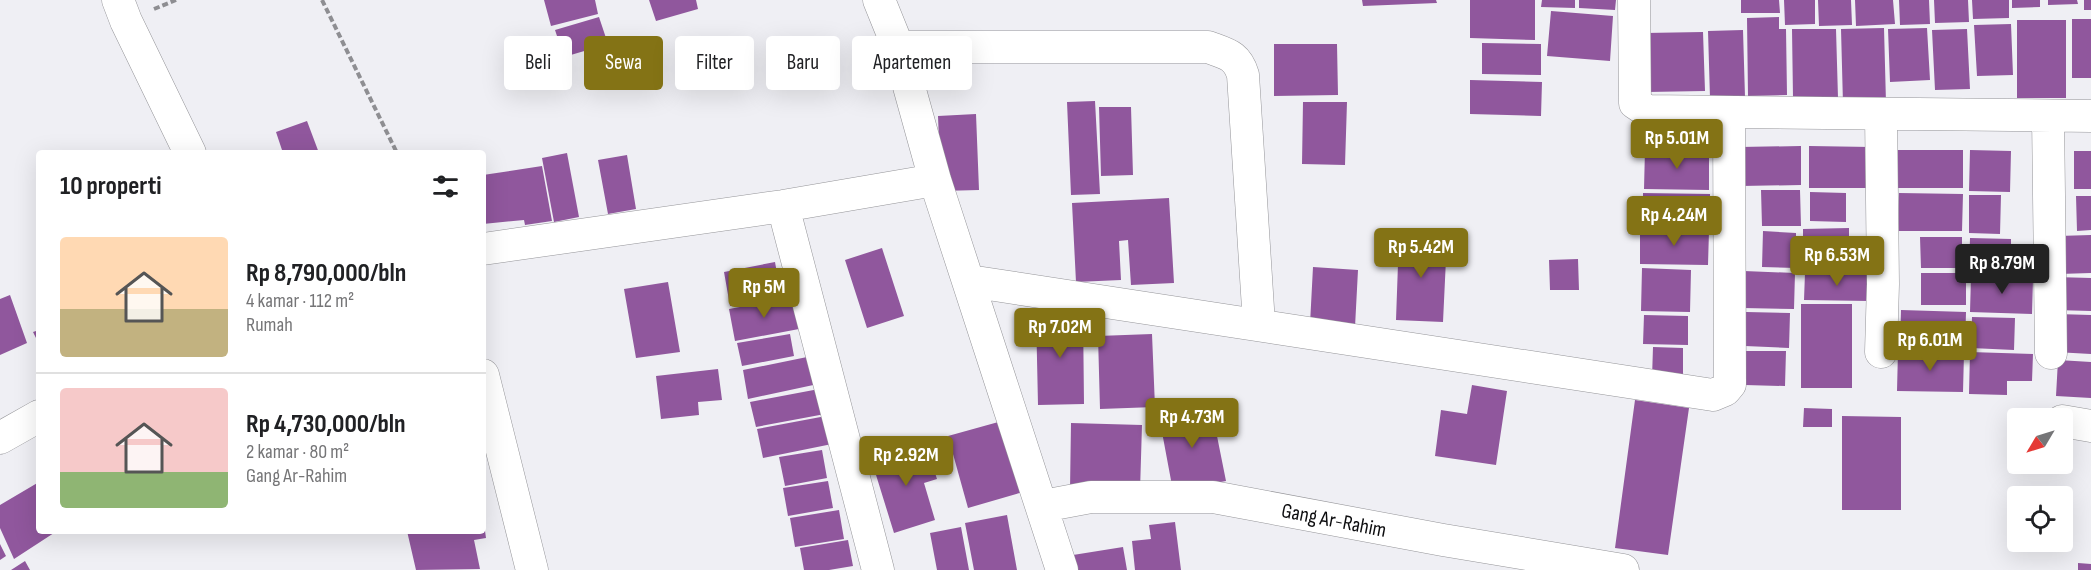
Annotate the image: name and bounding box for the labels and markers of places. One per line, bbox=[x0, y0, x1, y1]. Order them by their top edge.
pin: Rp 5.01M bbox=[1615, 119, 1739, 170]
pin: Rp 4.24M bbox=[1612, 196, 1736, 247]
pin: Rp 5.42M bbox=[1359, 228, 1483, 279]
pin: Rp 6.53M bbox=[1775, 236, 1899, 287]
pin: Rp 8.79M bbox=[1940, 244, 2064, 295]
pin: Rp 5M bbox=[722, 268, 806, 319]
pin: Rp 7.02M bbox=[998, 308, 1122, 359]
pin: Rp 6.01M bbox=[1868, 321, 1992, 372]
pin: Rp 4.73M bbox=[1130, 398, 1254, 449]
pin: Rp 2.92M bbox=[844, 436, 968, 487]

